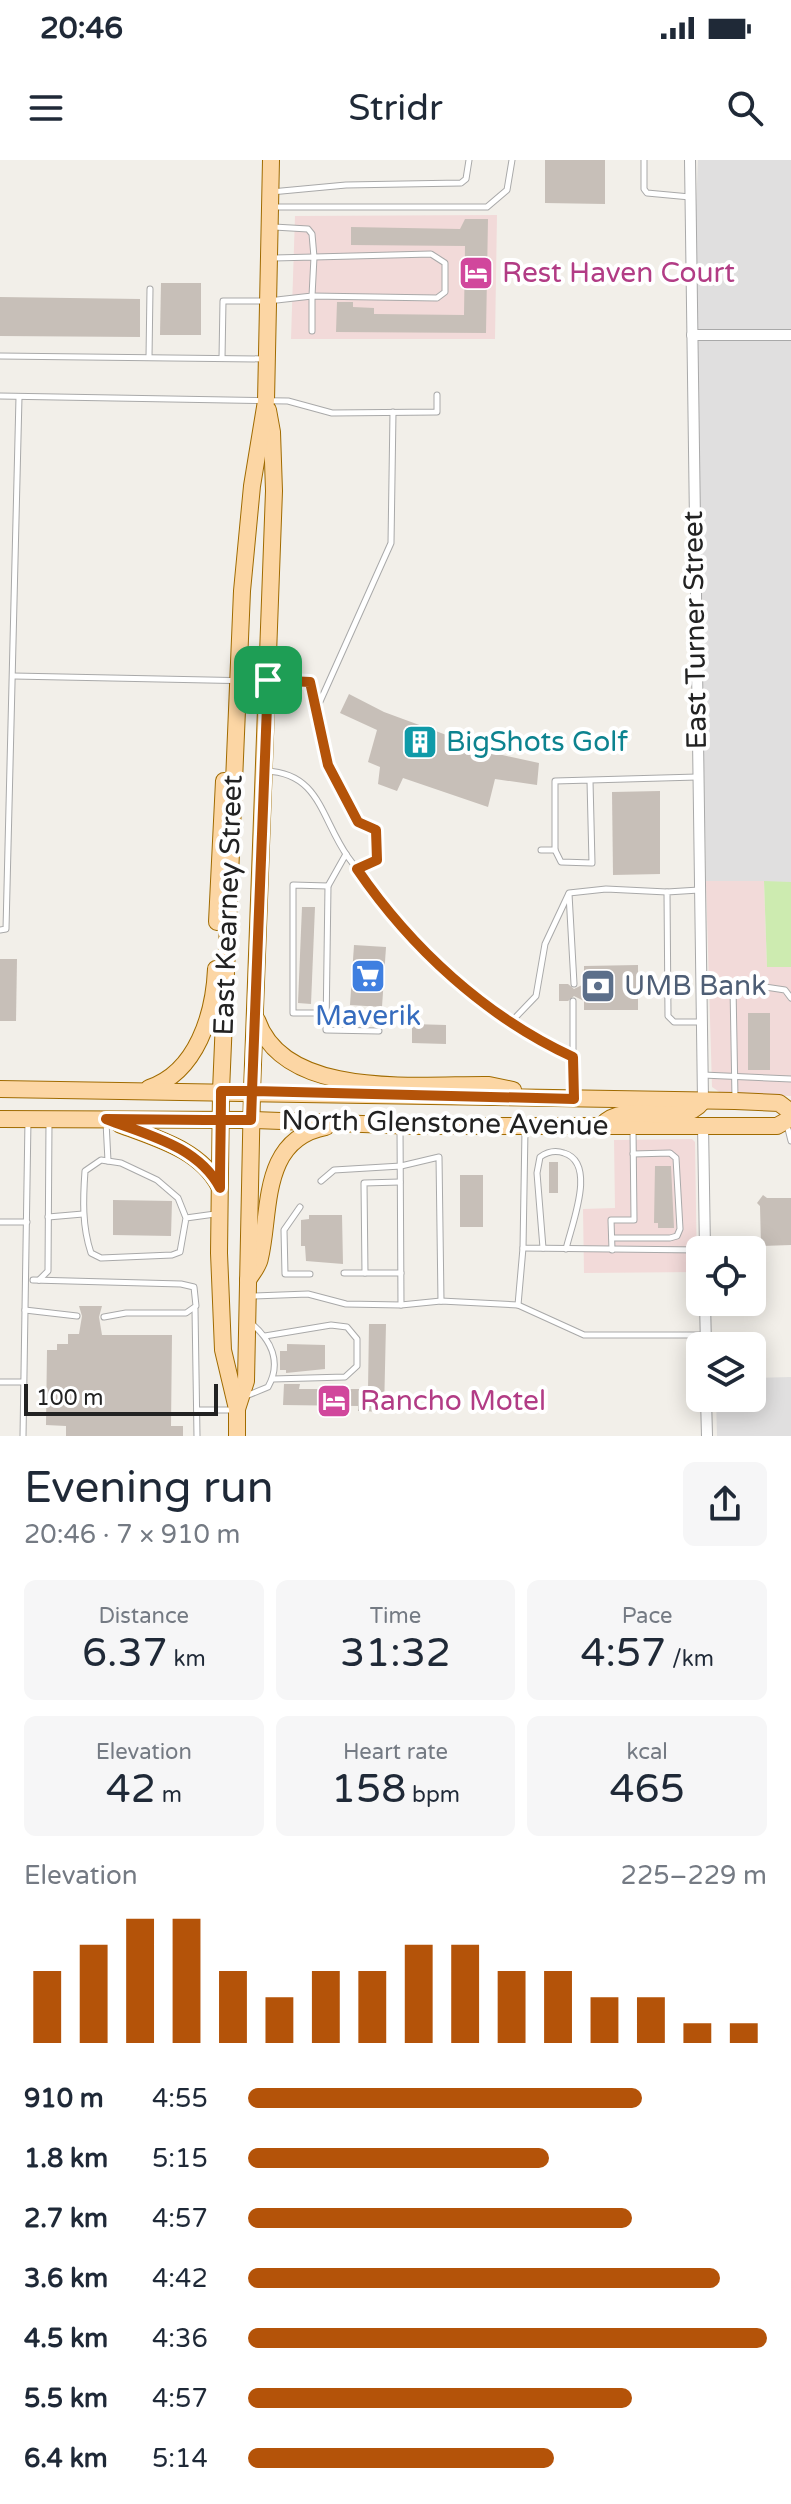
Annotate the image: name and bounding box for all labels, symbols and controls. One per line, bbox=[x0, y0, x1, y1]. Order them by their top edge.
text: 20:46 bbox=[40, 10, 123, 47]
icon: menu bbox=[24, 86, 68, 130]
icon: search bbox=[723, 86, 767, 130]
text: Stridr bbox=[348, 87, 443, 130]
hotel icon: Rest Haven Court bbox=[457, 254, 495, 292]
place label: Rest Haven Court bbox=[502, 256, 735, 290]
street label: East Turner Street bbox=[676, 510, 714, 750]
pin bbox=[234, 646, 302, 714]
icon: arrive bbox=[246, 658, 290, 702]
building icon: BigShots Golf bbox=[401, 723, 439, 761]
place label: BigShots Golf bbox=[446, 725, 628, 759]
street label: East Kearney Street bbox=[206, 774, 250, 1036]
supermarket icon: Maverik bbox=[349, 957, 387, 995]
bank icon: UMB Bank bbox=[579, 967, 617, 1005]
place label: UMB Bank bbox=[624, 969, 766, 1003]
place label: Maverik bbox=[315, 999, 421, 1033]
street label: North Glenstone Avenue bbox=[281, 1103, 609, 1143]
map controls bbox=[686, 1236, 766, 1412]
button: locate bbox=[686, 1236, 766, 1316]
button: layers bbox=[686, 1332, 766, 1412]
scale bar bbox=[24, 1380, 218, 1416]
hotel icon: Rancho Motel bbox=[315, 1382, 353, 1420]
place label: Rancho Motel bbox=[360, 1384, 546, 1418]
text: 100 m bbox=[36, 1385, 103, 1411]
text: Evening run bbox=[24, 1462, 273, 1515]
button: share bbox=[683, 1462, 767, 1546]
text: 20:46 · 7 × 910 m bbox=[24, 1519, 240, 1550]
text: Distance bbox=[99, 1603, 189, 1629]
text: Time bbox=[370, 1603, 421, 1629]
text: Pace bbox=[622, 1603, 673, 1629]
text: 6.37 bbox=[82, 1629, 168, 1677]
text: 31:32 bbox=[340, 1629, 451, 1677]
text: 4:57 bbox=[580, 1629, 666, 1677]
text: km bbox=[168, 1646, 206, 1672]
text: /km bbox=[666, 1646, 714, 1672]
text: Elevation bbox=[96, 1739, 192, 1765]
text: Heart rate bbox=[343, 1739, 448, 1765]
text: kcal bbox=[626, 1739, 668, 1765]
text: 42 bbox=[106, 1765, 156, 1813]
text: 158 bbox=[331, 1765, 406, 1813]
text: 465 bbox=[609, 1765, 685, 1813]
text: m bbox=[156, 1782, 182, 1808]
text: bpm bbox=[406, 1782, 460, 1808]
text: Elevation bbox=[24, 1860, 138, 1891]
text: 225–229 m bbox=[621, 1860, 767, 1891]
text: 910 m bbox=[24, 2083, 104, 2114]
text: 4:55 bbox=[152, 2083, 208, 2114]
text: 1.8 km bbox=[24, 2143, 108, 2174]
text: 5:15 bbox=[152, 2143, 208, 2174]
text: 2.7 km bbox=[24, 2203, 108, 2234]
text: 4:57 bbox=[152, 2203, 208, 2234]
text: 3.6 km bbox=[24, 2263, 108, 2294]
text: 4:42 bbox=[152, 2263, 208, 2294]
text: 4.5 km bbox=[24, 2323, 108, 2354]
text: 4:36 bbox=[152, 2323, 208, 2354]
text: 5.5 km bbox=[24, 2383, 108, 2414]
text: 4:57 bbox=[152, 2383, 208, 2414]
text: 6.4 km bbox=[24, 2443, 108, 2474]
text: 5:14 bbox=[152, 2443, 208, 2474]

